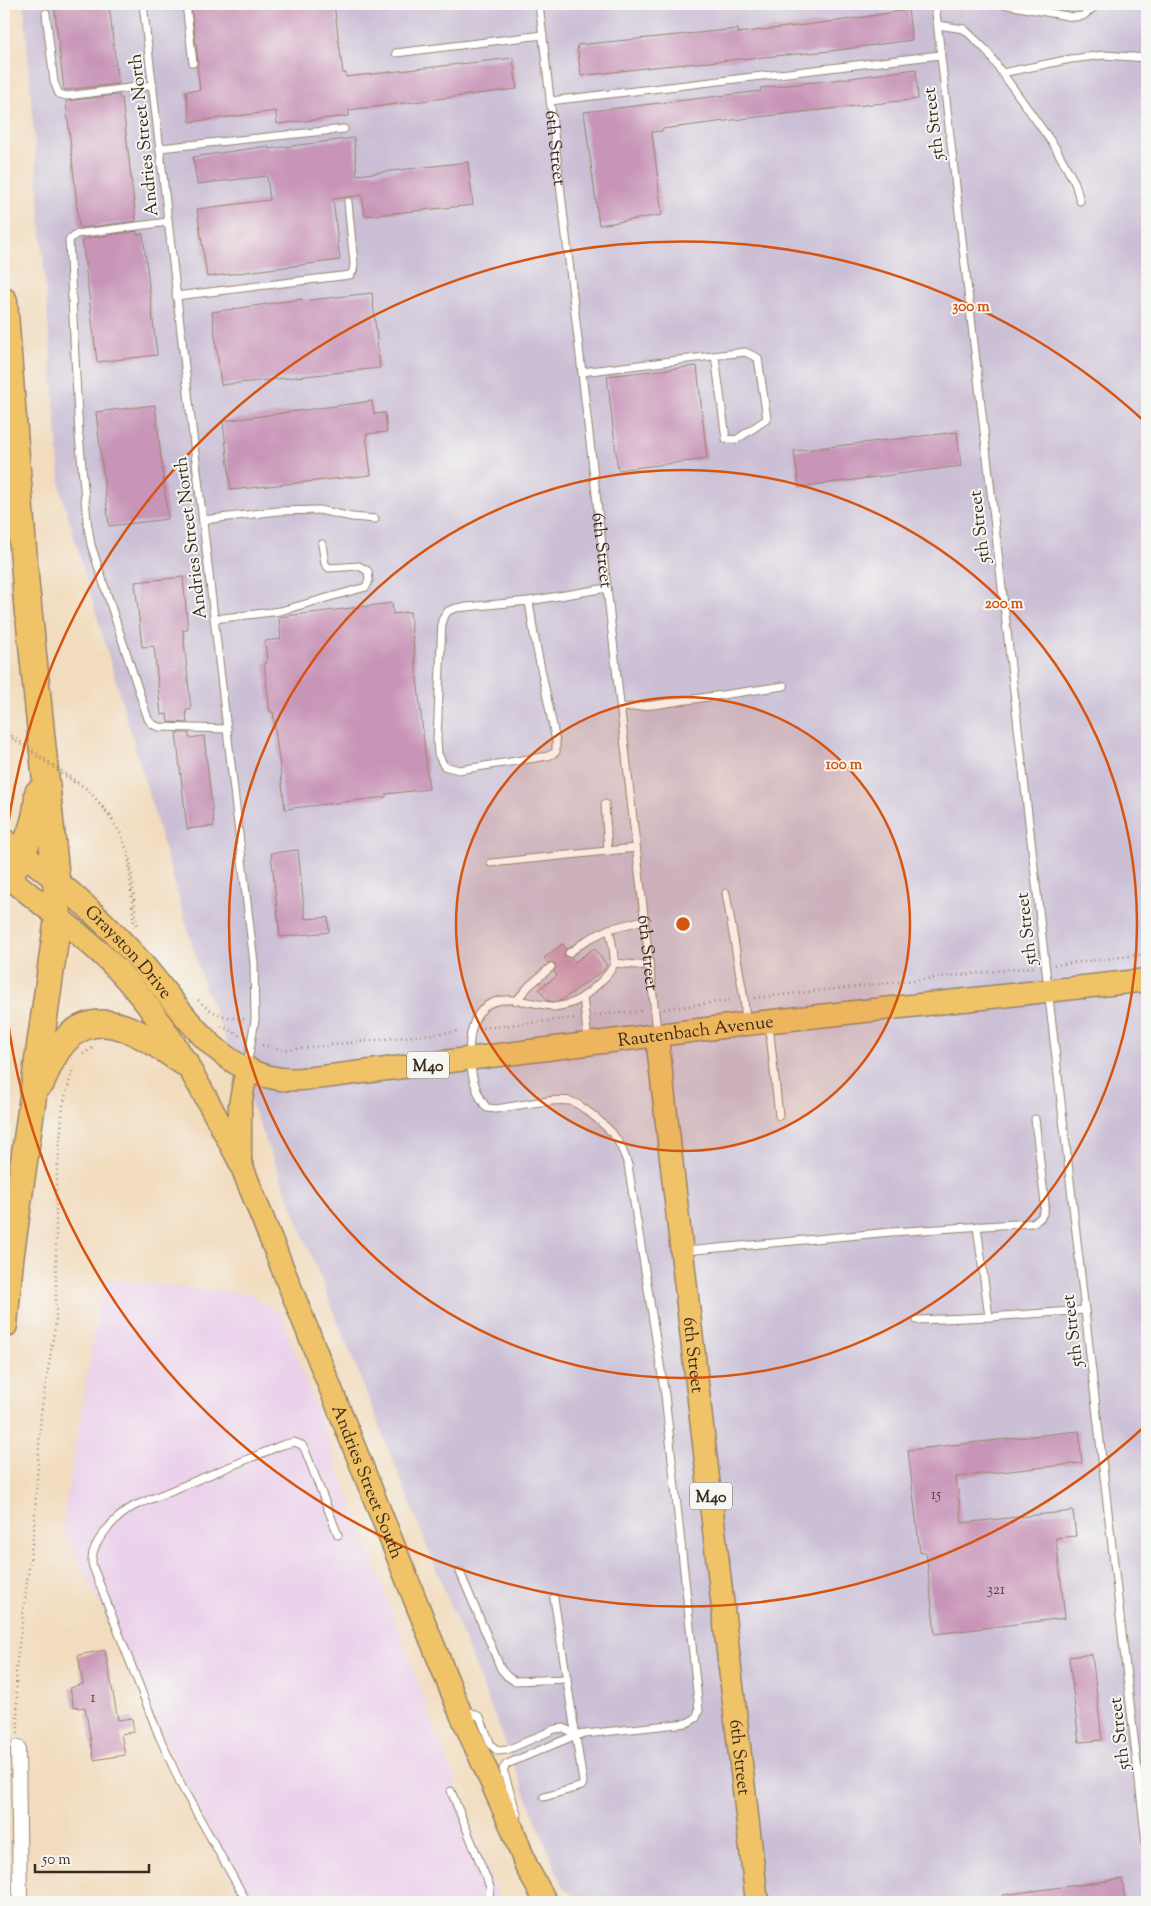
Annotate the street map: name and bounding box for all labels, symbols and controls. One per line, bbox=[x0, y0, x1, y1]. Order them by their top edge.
street label: Andries Street North bbox=[123, 52, 166, 218]
street label: 5th Street bbox=[918, 86, 952, 163]
street label: 6th Street bbox=[536, 109, 571, 187]
text: 300 m bbox=[952, 297, 990, 318]
street label: Andries Street North bbox=[169, 454, 215, 621]
street label: 5th Street bbox=[964, 489, 998, 566]
street label: 6th Street bbox=[583, 511, 618, 590]
text: 200 m bbox=[985, 594, 1024, 615]
text: 100 m bbox=[826, 755, 863, 776]
street label: 5th Street bbox=[1011, 891, 1045, 968]
street label: Grayston Drive bbox=[78, 900, 177, 1005]
street label: 6th Street bbox=[629, 914, 663, 992]
centre of rings bbox=[674, 915, 692, 933]
street label: Rautenbach Avenue bbox=[616, 1010, 775, 1055]
road number: M40 bbox=[407, 1052, 449, 1078]
street label: 5th Street bbox=[1057, 1293, 1091, 1370]
street label: 6th Street bbox=[674, 1316, 709, 1394]
street label: Andries Street South bbox=[323, 1401, 409, 1564]
road number: M40 bbox=[690, 1482, 732, 1510]
house number: 15 bbox=[931, 1485, 941, 1506]
house number: 321 bbox=[987, 1580, 1005, 1601]
house number: 1 bbox=[90, 1688, 96, 1709]
street label: 5th Street bbox=[1104, 1696, 1138, 1773]
street label: 6th Street bbox=[721, 1718, 756, 1797]
scale bar bbox=[35, 1841, 149, 1873]
text: 50 m bbox=[41, 1850, 71, 1871]

